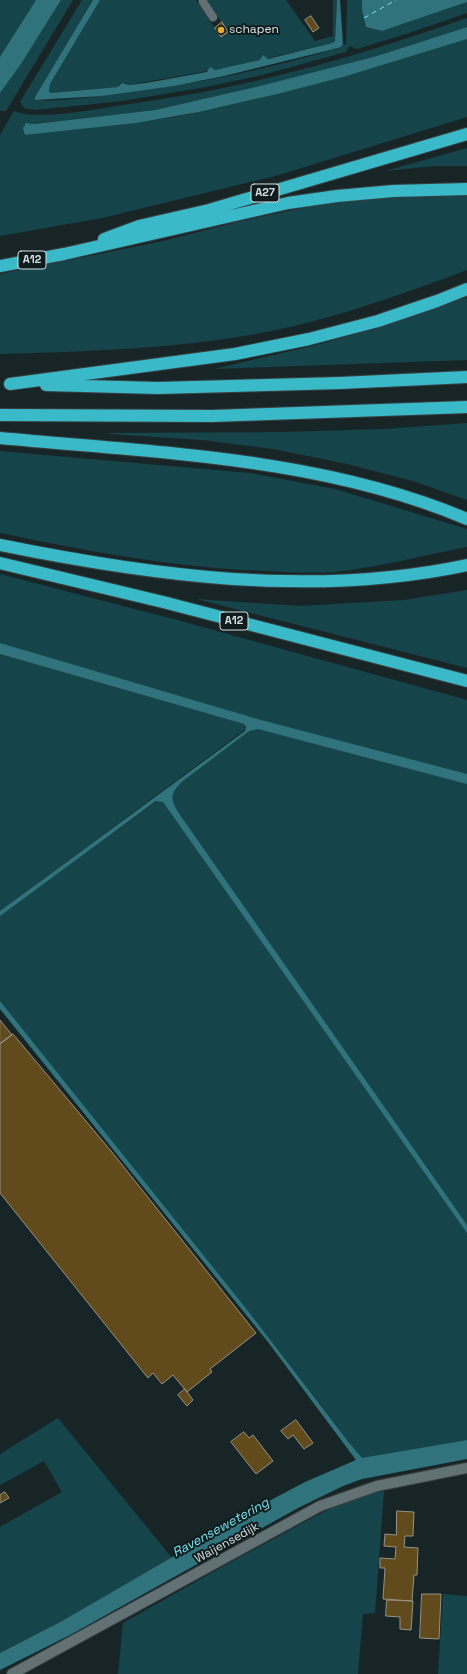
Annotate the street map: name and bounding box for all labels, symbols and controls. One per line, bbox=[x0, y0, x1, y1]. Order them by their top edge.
place label: schapen bbox=[229, 23, 279, 37]
marker: schapen bbox=[216, 25, 226, 35]
road number: A27 bbox=[251, 184, 279, 202]
road number: A12 bbox=[18, 251, 46, 269]
road number: A12 bbox=[220, 612, 248, 630]
water label: Ravensewetering bbox=[170, 1495, 272, 1561]
street label: Waijensedijk bbox=[192, 1519, 262, 1567]

